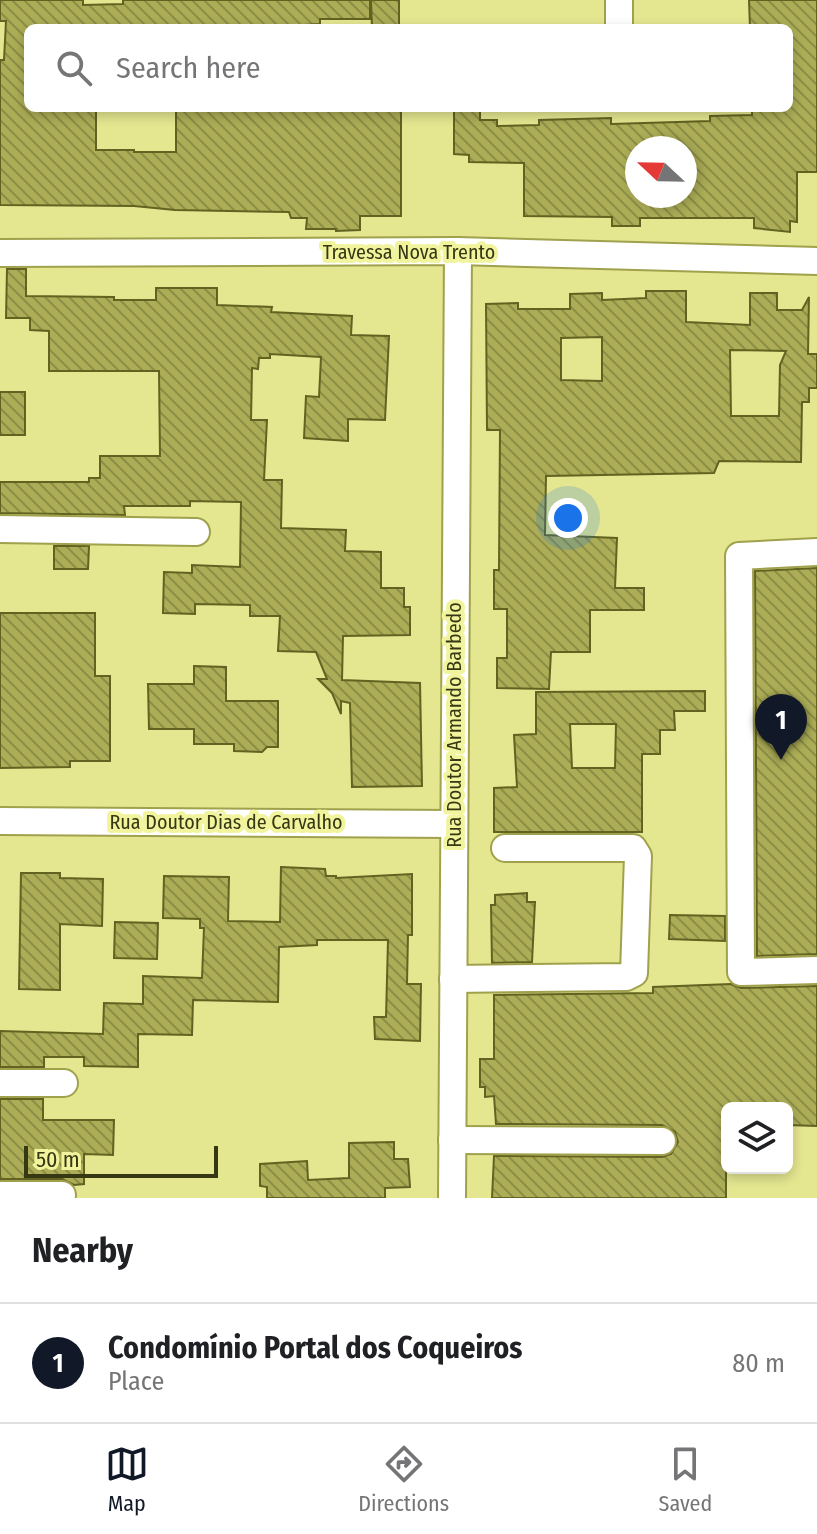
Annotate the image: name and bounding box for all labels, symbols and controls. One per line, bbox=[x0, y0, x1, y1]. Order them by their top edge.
search box bbox=[24, 24, 793, 112]
icon: search bbox=[52, 46, 96, 90]
text: Search here bbox=[116, 50, 261, 86]
north arrow bbox=[625, 136, 697, 208]
street label: Travessa Nova Trento bbox=[323, 240, 495, 264]
your location bbox=[548, 498, 588, 538]
street label: Rua Doutor Armando Barbedo bbox=[442, 602, 466, 848]
pin: 1 bbox=[755, 694, 807, 760]
street label: Rua Doutor Dias de Carvalho bbox=[109, 810, 343, 834]
map controls bbox=[721, 1102, 793, 1174]
button: layers bbox=[721, 1102, 793, 1174]
scale bar bbox=[24, 1142, 218, 1178]
text: 50 m bbox=[36, 1146, 80, 1173]
text: Nearby bbox=[32, 1230, 133, 1271]
text: Condomínio Portal dos Coqueiros bbox=[108, 1330, 522, 1366]
text: 1 bbox=[53, 1348, 64, 1379]
text: 80 m bbox=[732, 1348, 785, 1379]
text: Place bbox=[108, 1366, 164, 1397]
tab: Map bbox=[105, 1442, 149, 1517]
tab: Directions bbox=[358, 1442, 449, 1517]
tab: Saved bbox=[659, 1442, 712, 1517]

